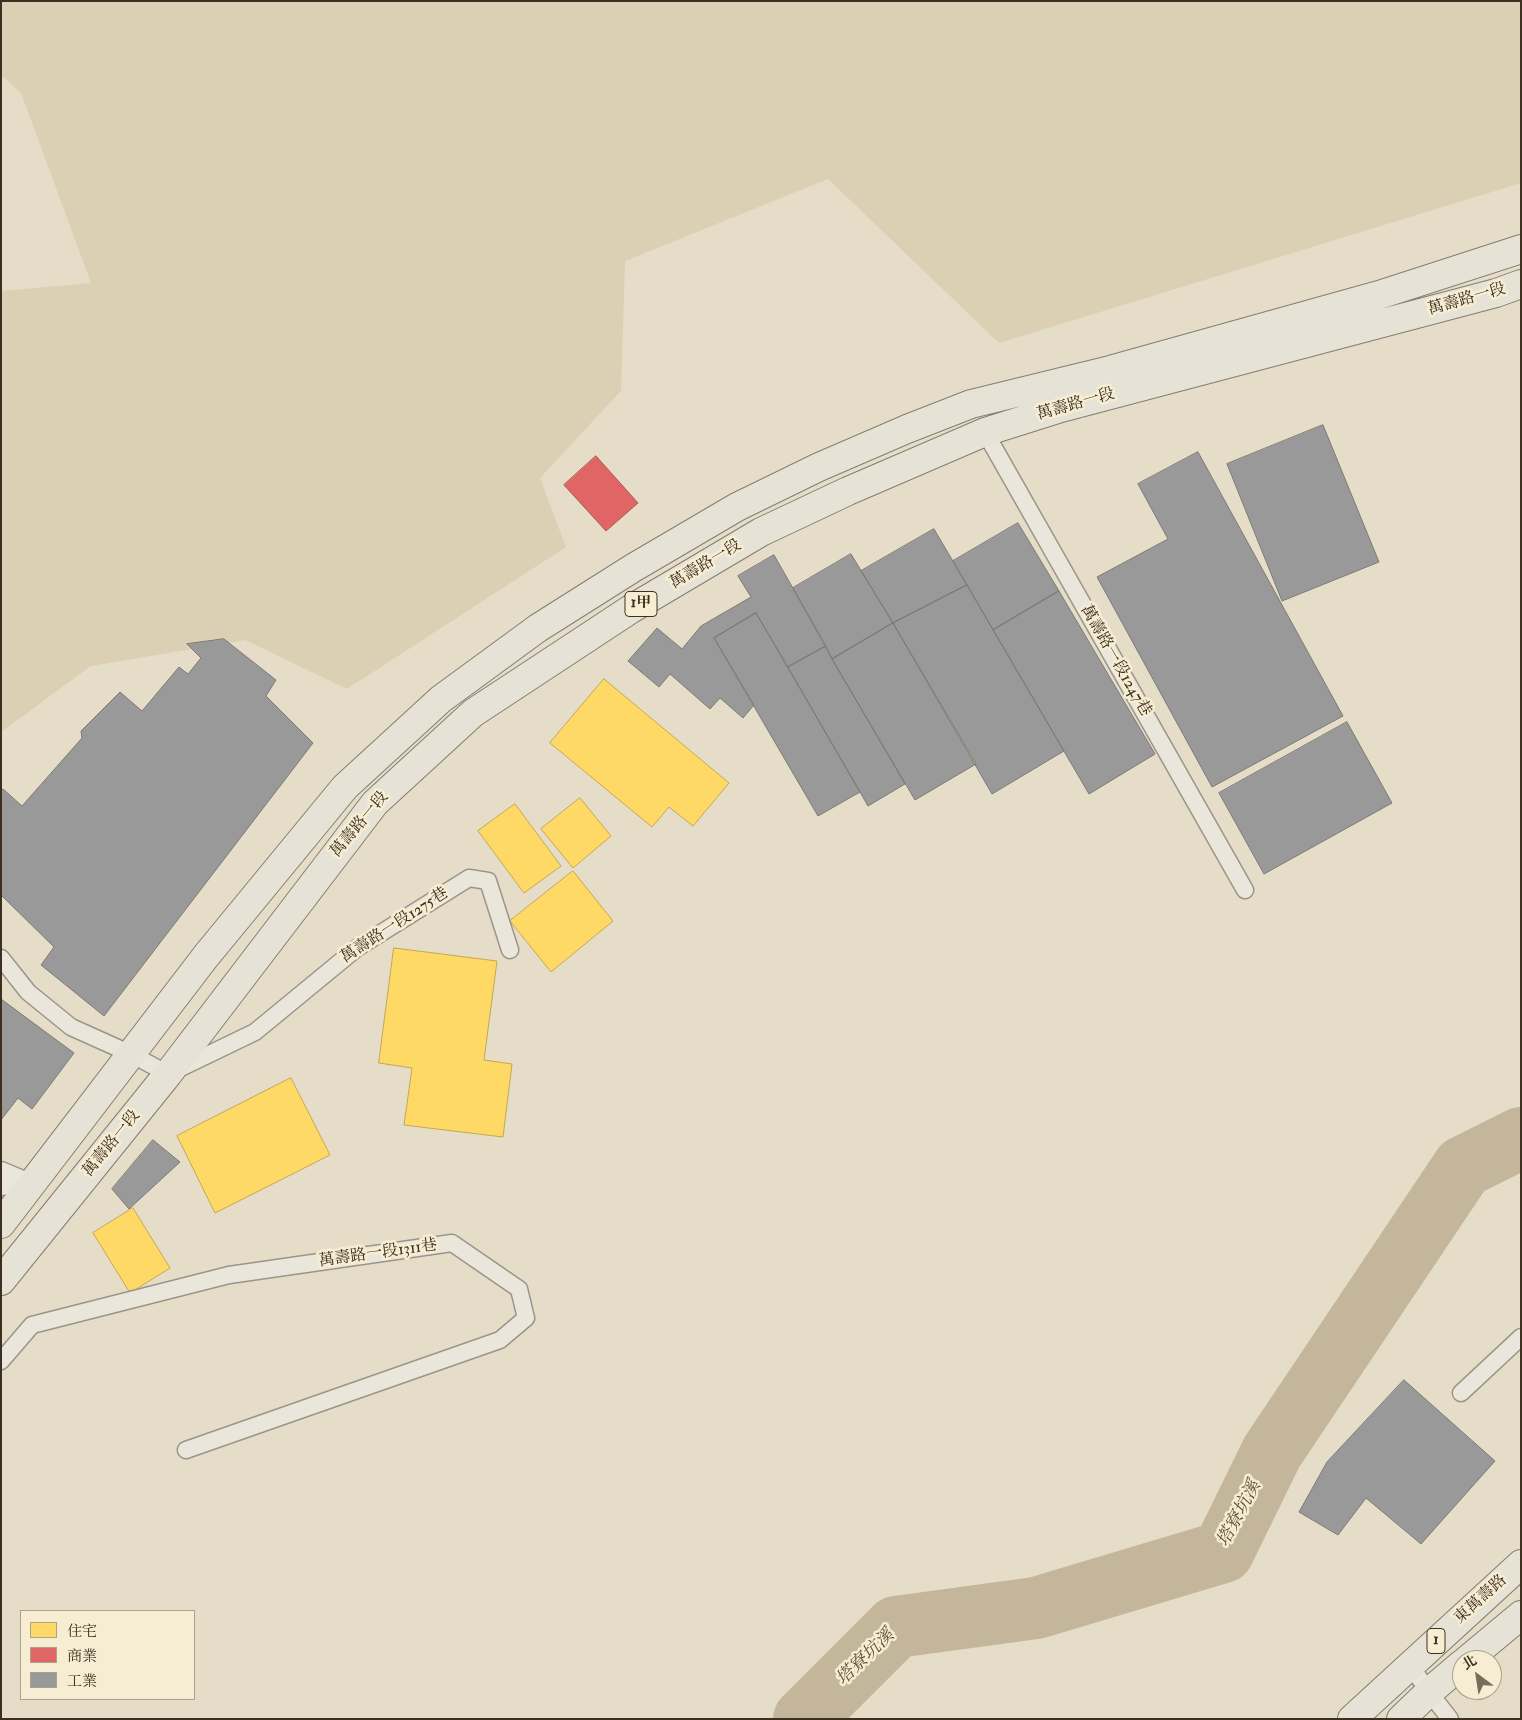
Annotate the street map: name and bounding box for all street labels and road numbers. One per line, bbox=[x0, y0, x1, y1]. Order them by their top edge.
street label: 萬壽路一段 bbox=[1426, 280, 1508, 320]
street label: 萬壽路一段 bbox=[1035, 385, 1117, 425]
street label: 萬壽路一段 bbox=[667, 536, 745, 594]
road number: 1甲 bbox=[625, 592, 657, 616]
street label: 萬壽路一段1247巷 bbox=[1075, 602, 1155, 720]
street label: 萬壽路一段 bbox=[327, 788, 393, 862]
street label: 萬壽路一段1275巷 bbox=[338, 884, 452, 968]
street label: 萬壽路一段 bbox=[79, 1107, 145, 1181]
street label: 萬壽路一段1311巷 bbox=[318, 1236, 438, 1272]
street label: 東萬壽路 bbox=[1451, 1571, 1511, 1629]
road number: 1 bbox=[1427, 1628, 1445, 1654]

